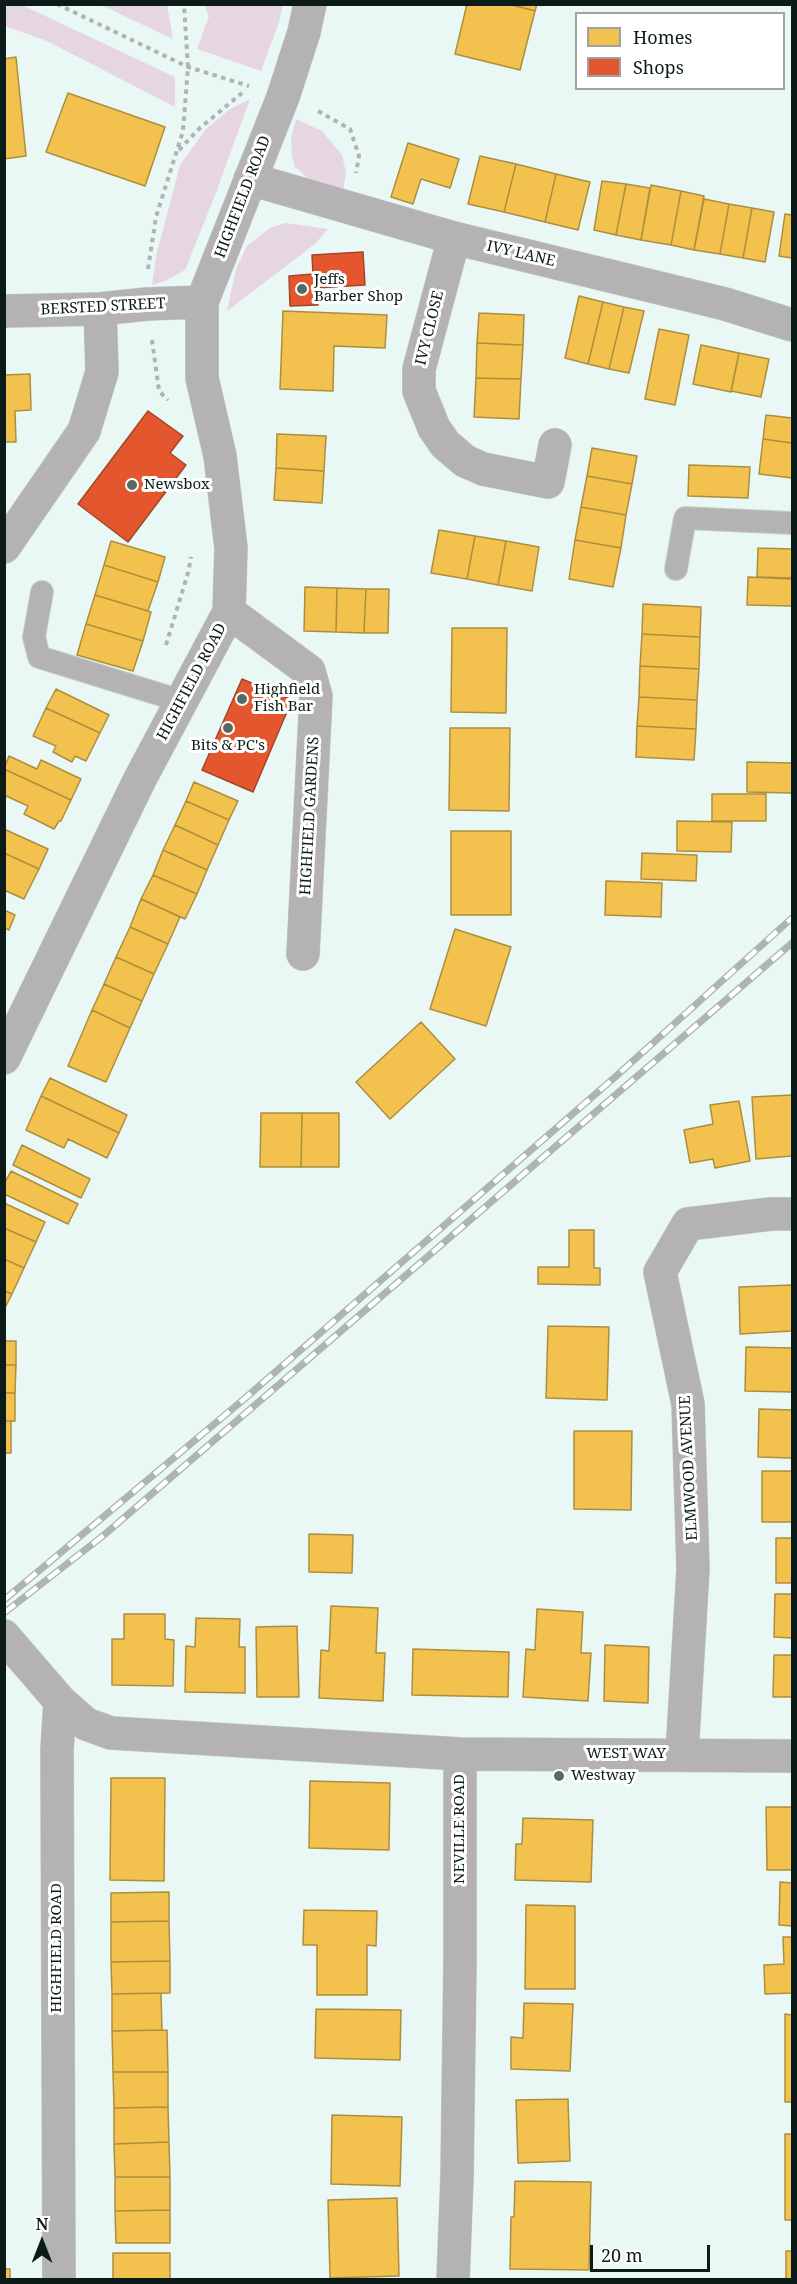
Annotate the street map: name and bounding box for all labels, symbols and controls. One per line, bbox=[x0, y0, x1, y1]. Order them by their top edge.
legend bbox=[575, 12, 785, 90]
text: Homes bbox=[633, 25, 692, 49]
text: Shops bbox=[633, 55, 684, 79]
street label: HIGHFIELD ROAD bbox=[211, 133, 275, 261]
street label: IVY LANE bbox=[485, 237, 557, 271]
place label: Jeffs Barber Shop bbox=[314, 271, 403, 306]
marker: Jeffs Barber Shop bbox=[295, 282, 309, 296]
street label: IVY CLOSE bbox=[412, 289, 448, 367]
street label: BERSTED STREET bbox=[40, 295, 166, 319]
place label: Newsbox bbox=[144, 476, 210, 494]
marker: Newsbox bbox=[125, 478, 139, 492]
street label: HIGHFIELD ROAD bbox=[154, 621, 230, 743]
place label: Highfield Fish Bar bbox=[254, 681, 320, 716]
marker: Highfield Fish Bar bbox=[235, 692, 249, 706]
marker: Bits & PC's bbox=[221, 721, 235, 735]
street label: HIGHFIELD GARDENS bbox=[297, 736, 323, 896]
place label: Bits & PC's bbox=[191, 737, 265, 755]
street label: ELMWOOD AVENUE bbox=[676, 1395, 702, 1541]
street label: WEST WAY bbox=[586, 1745, 666, 1763]
place label: Westway bbox=[571, 1767, 635, 1785]
marker: Westway bbox=[552, 1769, 566, 1783]
street label: NEVILLE ROAD bbox=[451, 1774, 469, 1884]
street label: HIGHFIELD ROAD bbox=[48, 1883, 66, 2013]
north arrow bbox=[12, 2212, 72, 2272]
text: N bbox=[36, 2213, 48, 2235]
scale bar bbox=[593, 2233, 713, 2271]
text: 20 m bbox=[601, 2243, 643, 2267]

